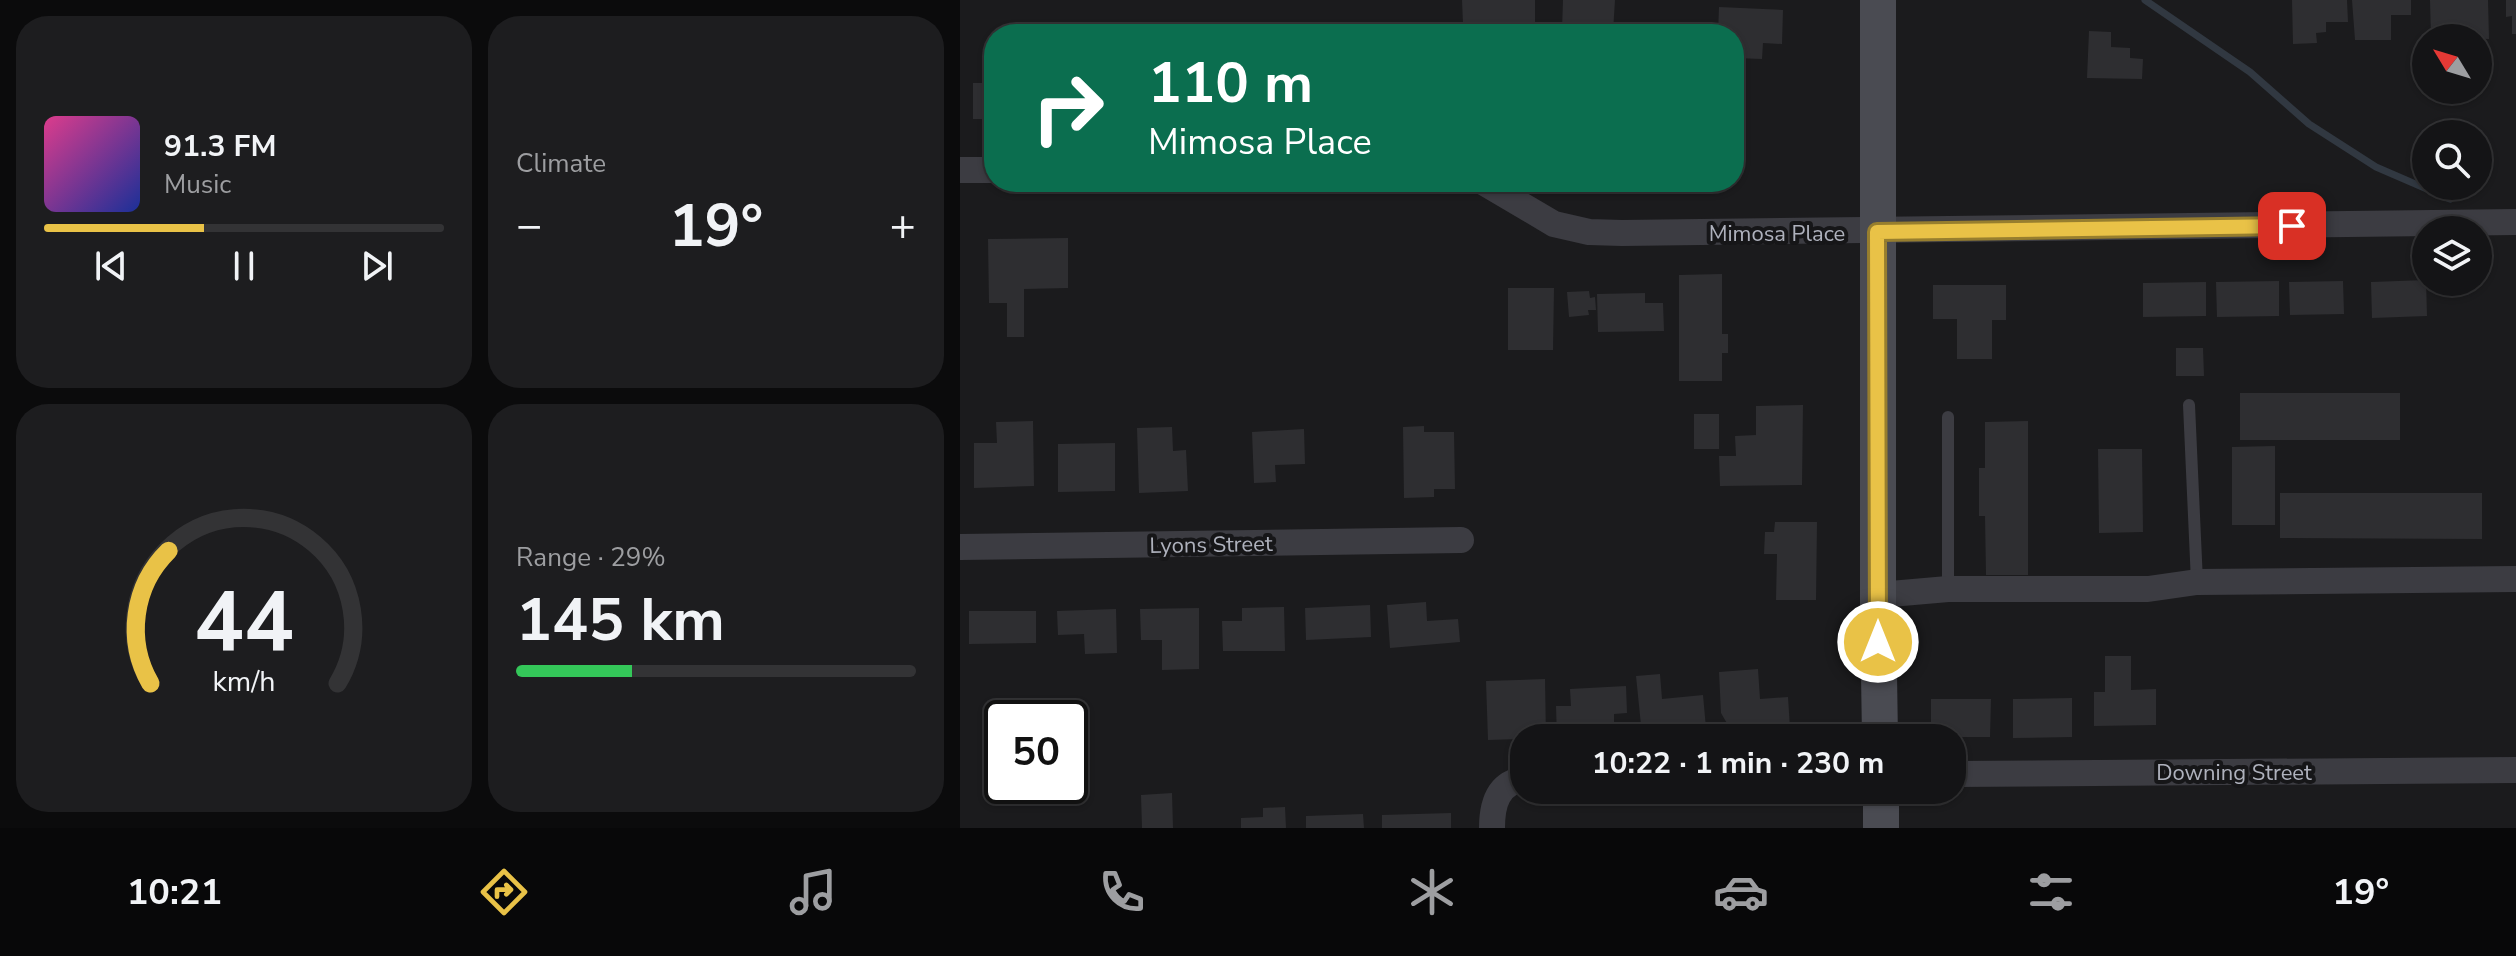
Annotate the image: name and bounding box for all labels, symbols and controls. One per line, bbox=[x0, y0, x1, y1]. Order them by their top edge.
north arrow bbox=[2412, 24, 2492, 104]
map controls bbox=[2412, 24, 2492, 296]
text: 110 m bbox=[1148, 45, 1313, 122]
icon: right bbox=[1016, 56, 1120, 160]
text: Mimosa Place bbox=[1148, 118, 1372, 167]
button: search bbox=[2412, 120, 2492, 200]
text: 91.3 FM bbox=[164, 126, 276, 167]
text: Climate bbox=[516, 146, 606, 181]
text: Music bbox=[164, 167, 231, 202]
text: 19° bbox=[669, 185, 763, 267]
pin bbox=[2258, 192, 2326, 260]
text: − bbox=[516, 196, 542, 256]
text: + bbox=[890, 196, 916, 256]
icon: arrive bbox=[2270, 204, 2314, 248]
button: layers bbox=[2412, 216, 2492, 296]
street label: Mimosa Place bbox=[1709, 219, 1845, 249]
icon: previous bbox=[89, 244, 133, 288]
icon: pause bbox=[222, 244, 266, 288]
icon: next bbox=[355, 244, 399, 288]
street label: Lyons Street bbox=[1149, 529, 1273, 561]
text: Range · 29% bbox=[516, 540, 666, 575]
text: 44 bbox=[194, 566, 294, 679]
text: 145 km bbox=[516, 579, 725, 661]
position arrow bbox=[1836, 600, 1920, 684]
text: km/h bbox=[213, 662, 275, 701]
speed limit sign: 50 bbox=[984, 700, 1088, 804]
text: 10:22 · 1 min · 230 m bbox=[1592, 743, 1884, 784]
street label: Downing Street bbox=[2156, 758, 2312, 788]
icon: directions bbox=[476, 864, 532, 920]
icon: music bbox=[785, 864, 841, 920]
icon: phone bbox=[1094, 864, 1150, 920]
icon: climate bbox=[1404, 864, 1460, 920]
icon: car bbox=[1713, 864, 1769, 920]
icon: filters bbox=[2023, 864, 2079, 920]
text: 10:21 bbox=[127, 868, 222, 917]
text: 19° bbox=[2332, 868, 2389, 917]

